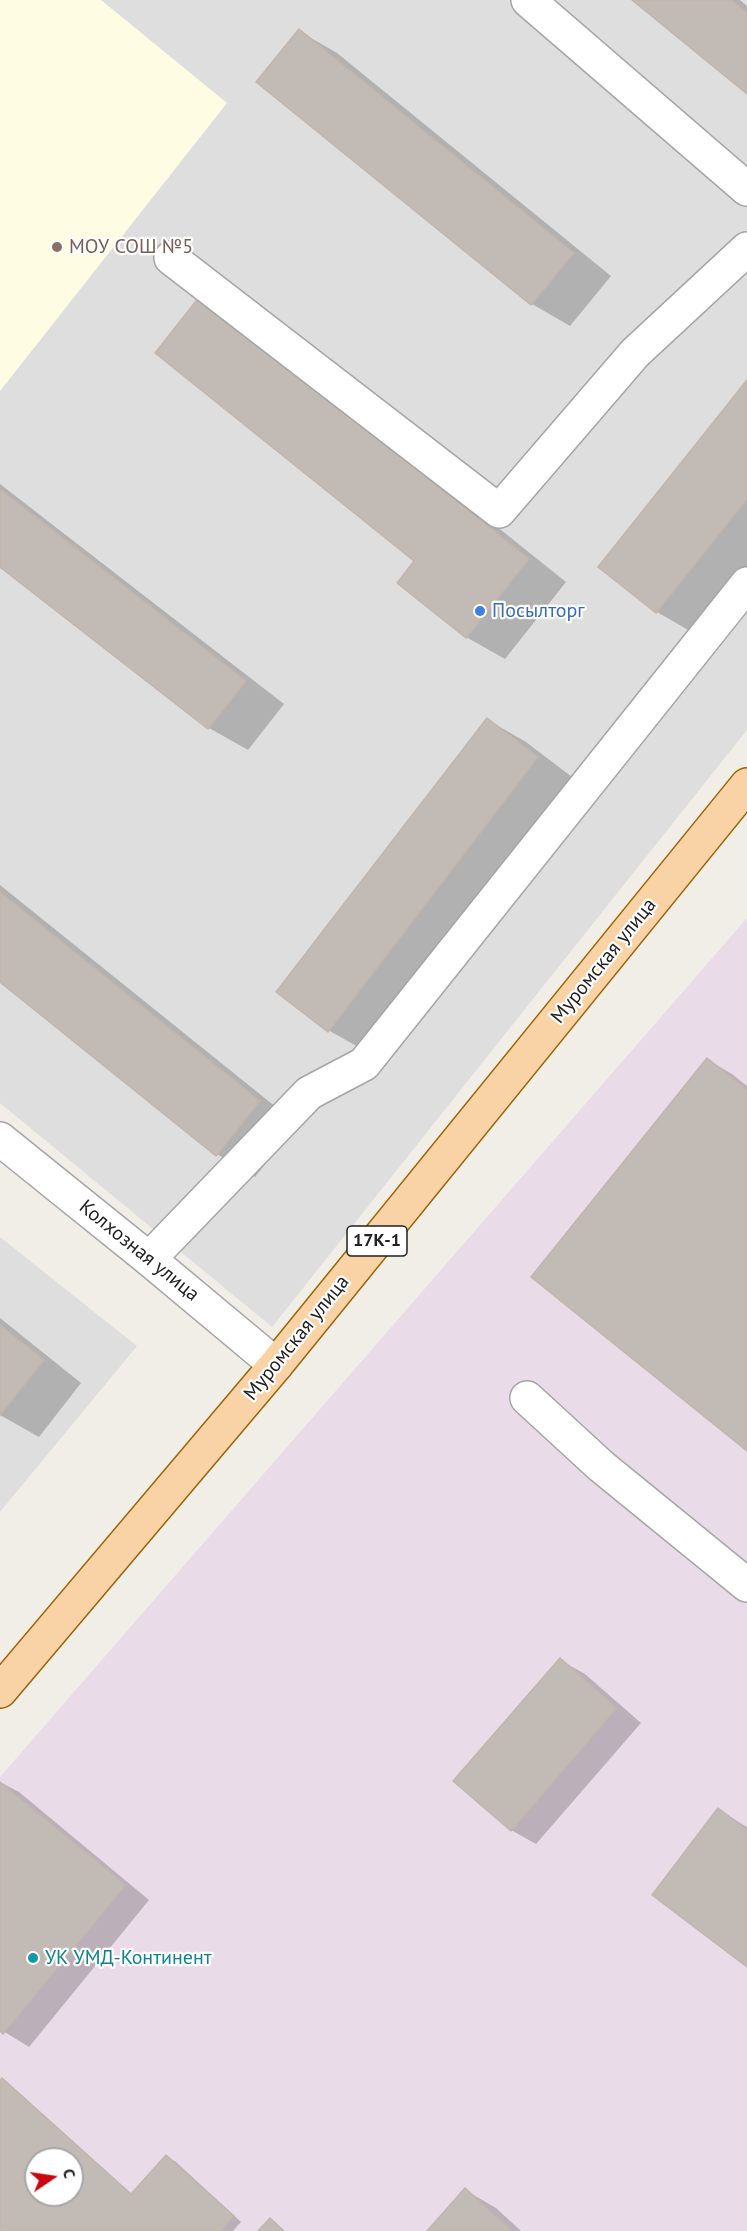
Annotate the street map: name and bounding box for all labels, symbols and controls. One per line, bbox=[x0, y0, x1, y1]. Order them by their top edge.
place label: МОУ СОШ №5 bbox=[69, 235, 193, 259]
marker: МОУ СОШ №5 bbox=[50, 240, 64, 254]
place label: Посылторг bbox=[492, 599, 585, 623]
marker: Посылторг bbox=[473, 604, 487, 618]
street label: Муромская улица bbox=[546, 894, 662, 1028]
street label: Колхозная улица bbox=[74, 1195, 204, 1307]
road number: 17К-1 bbox=[347, 1226, 407, 1256]
street label: Муромская улица bbox=[239, 1271, 355, 1405]
place label: УК УМД-Континент bbox=[45, 1946, 212, 1970]
marker: УК УМД-Континент bbox=[26, 1951, 40, 1965]
north arrow bbox=[24, 2147, 84, 2207]
text: С bbox=[59, 2167, 80, 2180]

